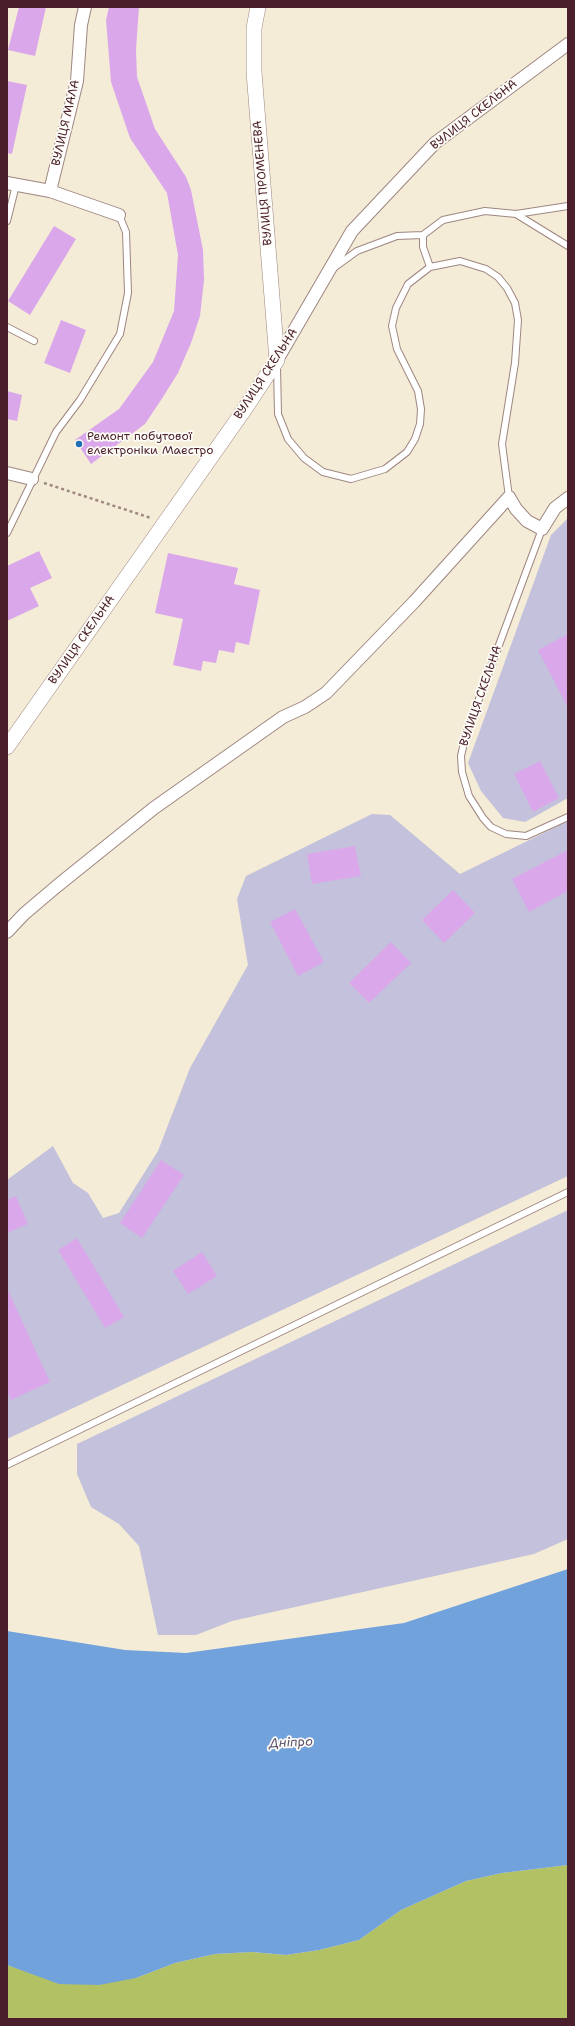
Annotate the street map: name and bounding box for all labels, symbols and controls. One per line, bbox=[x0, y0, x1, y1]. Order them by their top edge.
street label: ВУЛИЦЯ СКЕЛЬНА bbox=[428, 77, 520, 153]
street label: ВУЛИЦЯ МАЛА bbox=[49, 79, 83, 167]
street label: ВУЛИЦЯ ПРОМЕНЕВА bbox=[250, 120, 276, 246]
street label: ВУЛИЦЯ СКЕЛЬНА bbox=[231, 326, 301, 422]
place label: Ремонт побутової електроніки Маестро bbox=[87, 430, 214, 458]
marker: Ремонт побутової електроніки Маестро bbox=[74, 439, 84, 449]
street label: ВУЛИЦЯ СКЕЛЬНА bbox=[46, 593, 118, 687]
street label: ВУЛИЦЯ СКЕЛЬНА bbox=[457, 644, 505, 748]
water label: Дніпро bbox=[269, 1734, 313, 1752]

